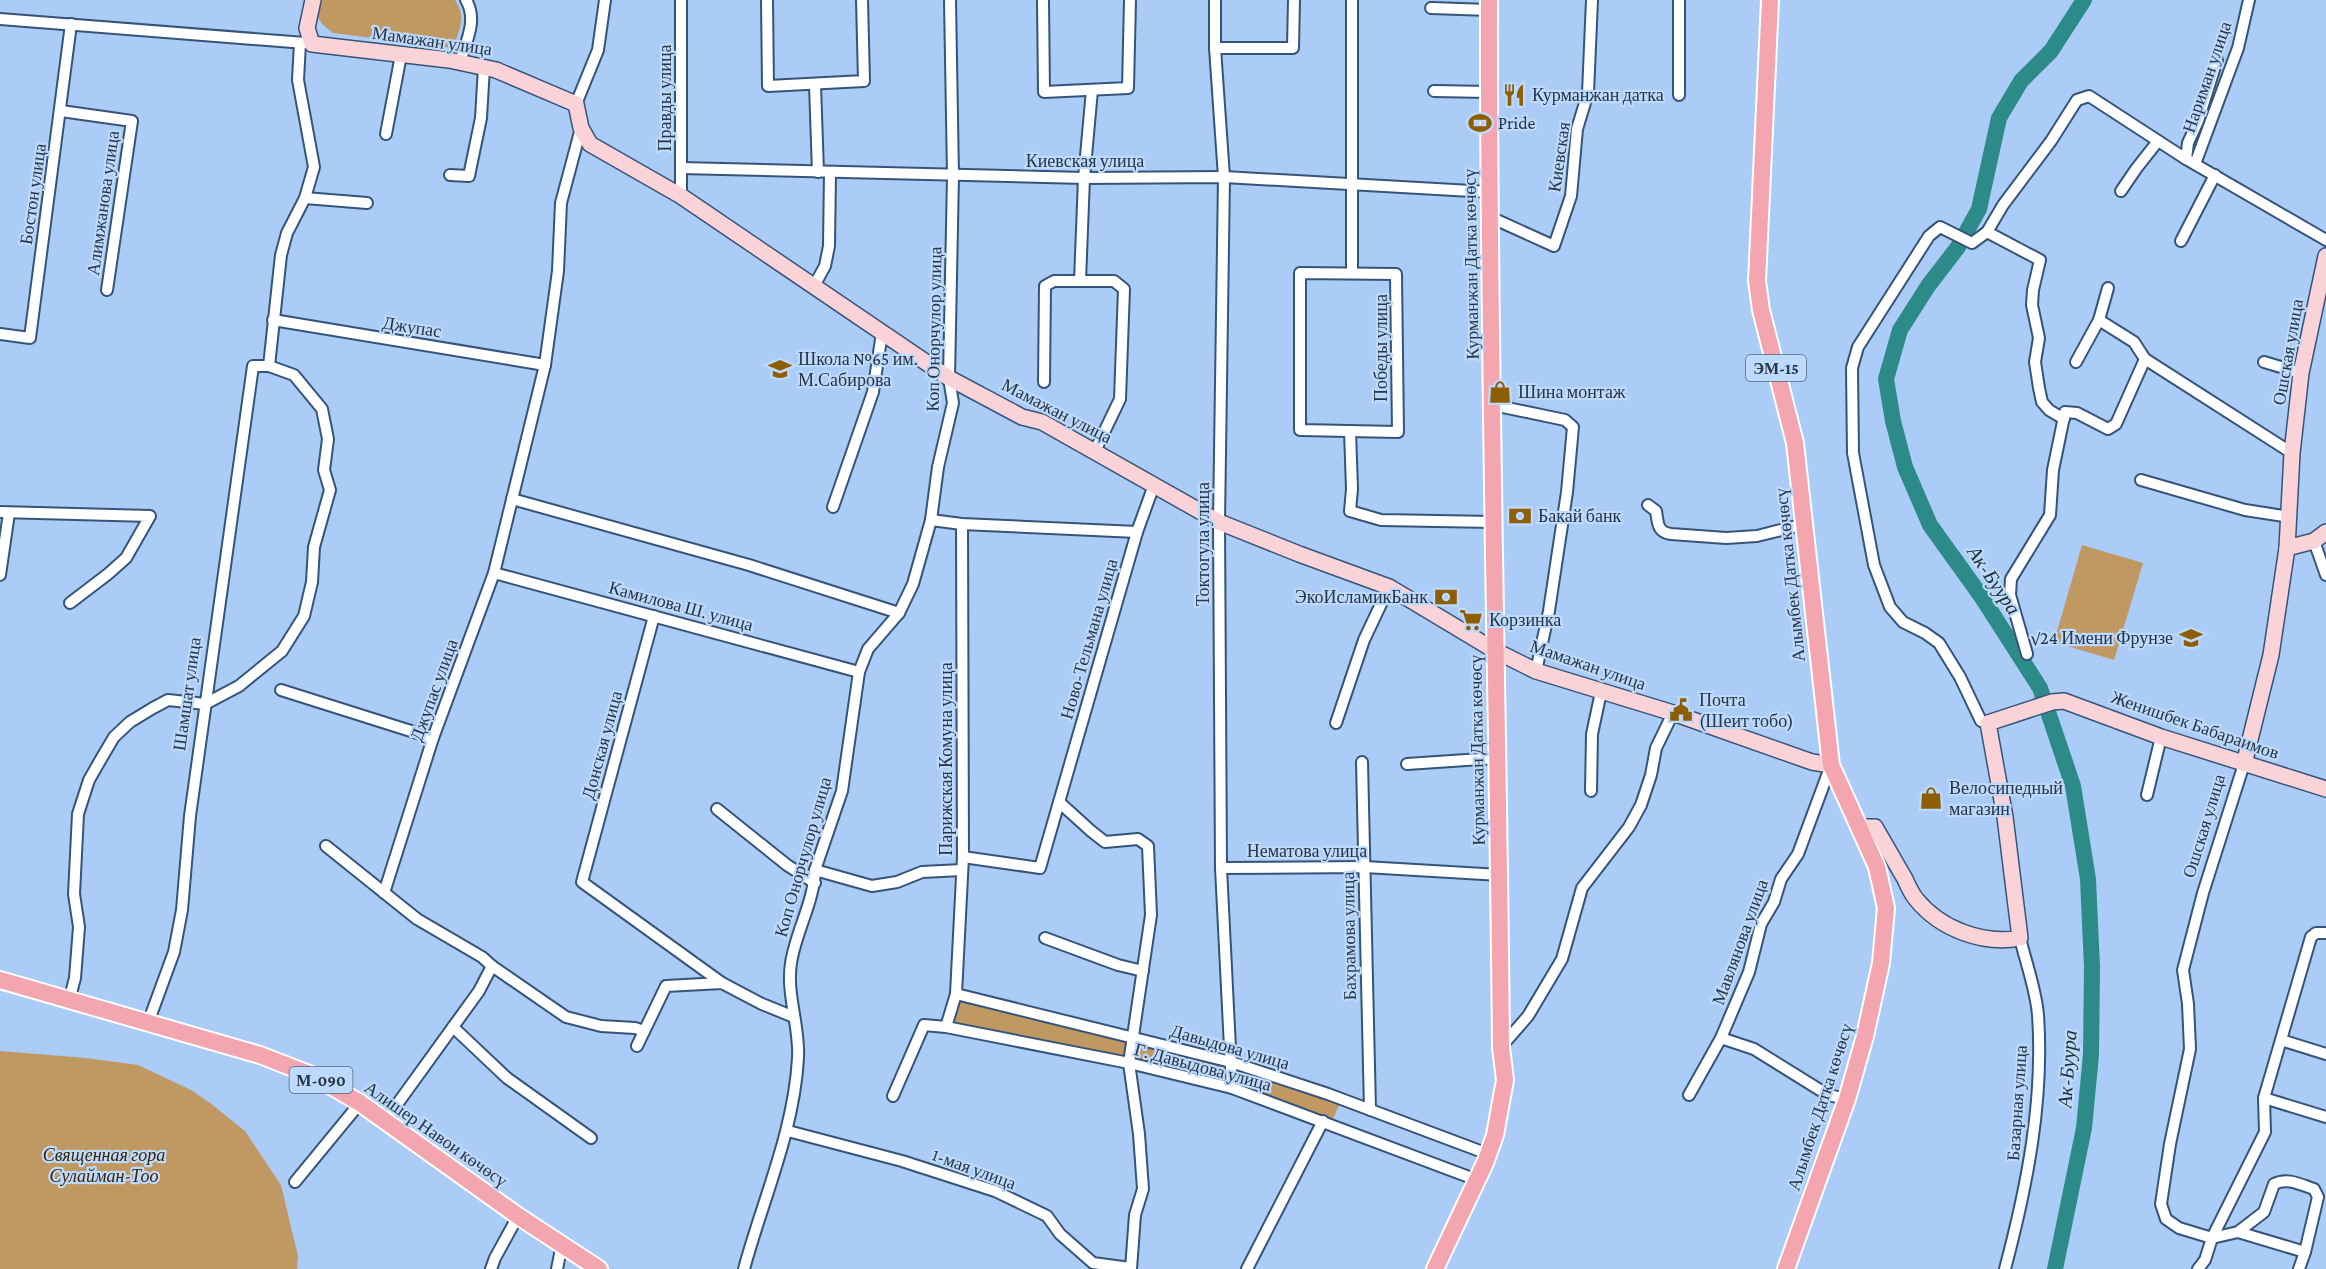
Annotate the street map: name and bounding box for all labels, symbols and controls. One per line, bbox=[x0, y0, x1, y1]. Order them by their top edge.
street label: Нариман улица bbox=[2179, 19, 2235, 135]
street label: Мамажан улица bbox=[371, 23, 493, 59]
street label: Правды улица bbox=[655, 44, 675, 152]
restaurant icon: Курманжан датка bbox=[1501, 82, 1527, 108]
place label: Курманжан датка bbox=[1532, 85, 1664, 105]
sports icon: Pride bbox=[1467, 110, 1493, 136]
place label: Pride bbox=[1498, 113, 1536, 133]
street label: Киевская bbox=[1544, 121, 1574, 193]
street label: Алимжанова улица bbox=[83, 129, 123, 277]
street label: Бостон улица bbox=[16, 142, 50, 246]
street label: Киевская улица bbox=[1026, 151, 1144, 171]
street label: Курманжан Датка көчөсү bbox=[1459, 168, 1483, 360]
street label: Коп Онорчулор улица bbox=[923, 246, 945, 412]
street label: Победы улица bbox=[1371, 294, 1391, 402]
street label: Ошская улица bbox=[2269, 297, 2307, 407]
street label: Джупас bbox=[381, 312, 443, 342]
place label: Школа №65 им. М.Сабирова bbox=[798, 349, 918, 390]
road number: ЭМ-15 bbox=[1746, 355, 1806, 381]
school or university icon: Школа №65 им. М.Сабирова bbox=[767, 356, 793, 382]
street label: Мамажан улица bbox=[998, 375, 1116, 447]
shop icon: Шина монтаж bbox=[1487, 379, 1513, 405]
place label: Шина монтаж bbox=[1518, 382, 1626, 402]
street label: Токтогула улица bbox=[1193, 482, 1213, 606]
street label: Алымбек Датка көчөсү bbox=[1771, 487, 1809, 663]
bank icon: Бакай банк bbox=[1507, 503, 1533, 529]
place label: Бакай банк bbox=[1538, 506, 1622, 526]
water label: Ак-Буура bbox=[1961, 540, 2025, 619]
street label: Ново-Тельмана улица bbox=[1056, 556, 1122, 722]
street label: Камилова Ш. улица bbox=[607, 577, 755, 635]
bank icon: ЭкоИсламикБанк bbox=[1433, 584, 1459, 610]
place label: ЭкоИсламикБанк bbox=[1295, 587, 1428, 607]
supermarket icon: Корзинка bbox=[1458, 607, 1484, 633]
place label: Корзинка bbox=[1489, 610, 1561, 630]
school or university icon: √24 Имени Фрунзе bbox=[2178, 625, 2204, 651]
place label: √24 Имени Фрунзе bbox=[2031, 628, 2173, 648]
street label: Шамшат улица bbox=[169, 636, 205, 752]
street label: Джупас улица bbox=[406, 636, 462, 744]
street label: Мамажан улица bbox=[1527, 636, 1649, 694]
street label: Курманжан Датка көчөсү bbox=[1465, 654, 1489, 846]
street label: Парижская Комуна улица bbox=[936, 662, 956, 856]
street label: Женишбек Бабараимов bbox=[2108, 687, 2282, 763]
street label: Донская улица bbox=[578, 689, 626, 801]
place label: Почта (Шеит тобо) bbox=[1699, 690, 1793, 732]
public building icon: Почта (Шеит тобо) bbox=[1668, 697, 1694, 723]
street label: Ошская улица bbox=[2179, 772, 2229, 880]
street label: Коп Онорчулор улица bbox=[771, 775, 835, 939]
place label: Велосипедный магазин bbox=[1949, 778, 2063, 819]
shop icon: Велосипедный магазин bbox=[1918, 785, 1944, 811]
street label: Нематова улица bbox=[1247, 841, 1367, 861]
street label: Бахрамова улица bbox=[1338, 871, 1360, 1001]
street label: Мавлянова улица bbox=[1708, 876, 1772, 1008]
street label: Давыдова улица bbox=[1168, 1020, 1292, 1074]
street label: Алымбек Датка көчөсү bbox=[1783, 1021, 1857, 1193]
water label: Ак-Буура bbox=[2053, 1029, 2082, 1111]
street label: Г. Давыдова улица bbox=[1132, 1039, 1274, 1095]
street label: Базарная улица bbox=[2003, 1044, 2031, 1162]
road number: М-090 bbox=[290, 1067, 352, 1093]
street label: Алишер Навои көчөсү bbox=[361, 1077, 511, 1191]
park label: Священная гора Сулайман-Тоо bbox=[43, 1145, 165, 1186]
street label: 1-мая улица bbox=[929, 1145, 1019, 1193]

